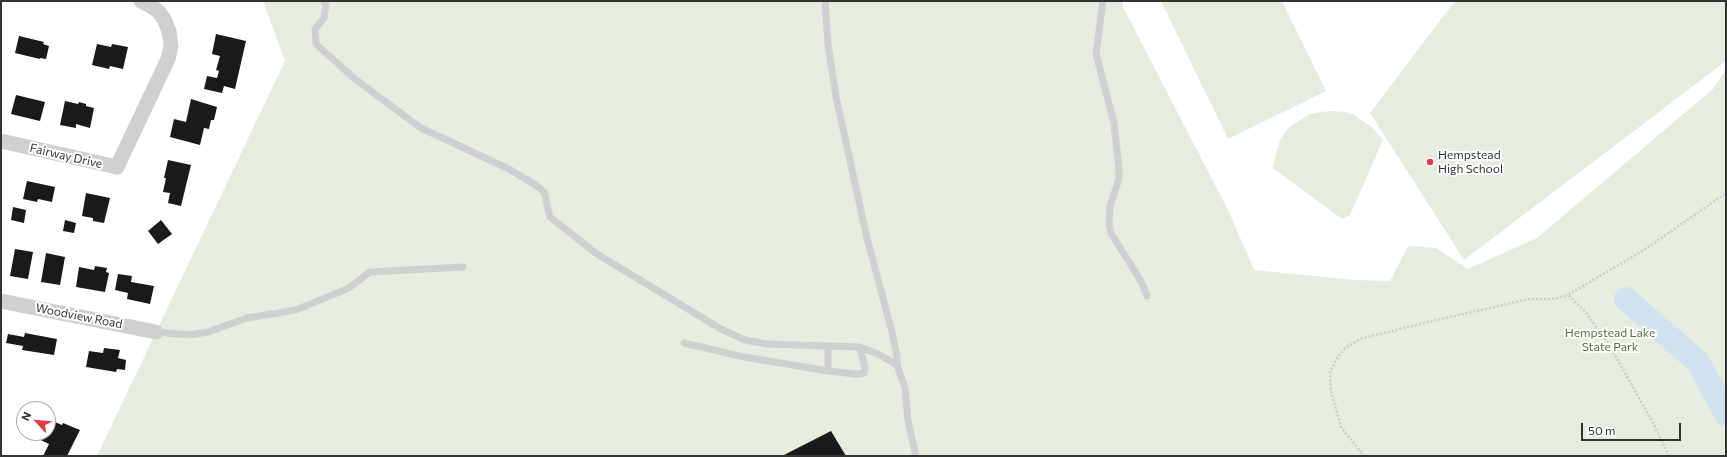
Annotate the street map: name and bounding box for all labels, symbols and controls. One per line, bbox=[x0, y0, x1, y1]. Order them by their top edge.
street label: Fairway Drive bbox=[28, 141, 104, 171]
place label: Hempstead High School bbox=[1438, 148, 1503, 176]
marker: Hempstead High School bbox=[1425, 157, 1435, 167]
street label: Woodview Road bbox=[34, 301, 124, 331]
park label: Hempstead Lake State Park bbox=[1565, 326, 1655, 354]
north arrow bbox=[16, 401, 56, 441]
text: N bbox=[18, 409, 33, 423]
scale bar bbox=[1583, 415, 1683, 441]
text: 50 m bbox=[1588, 423, 1616, 437]

